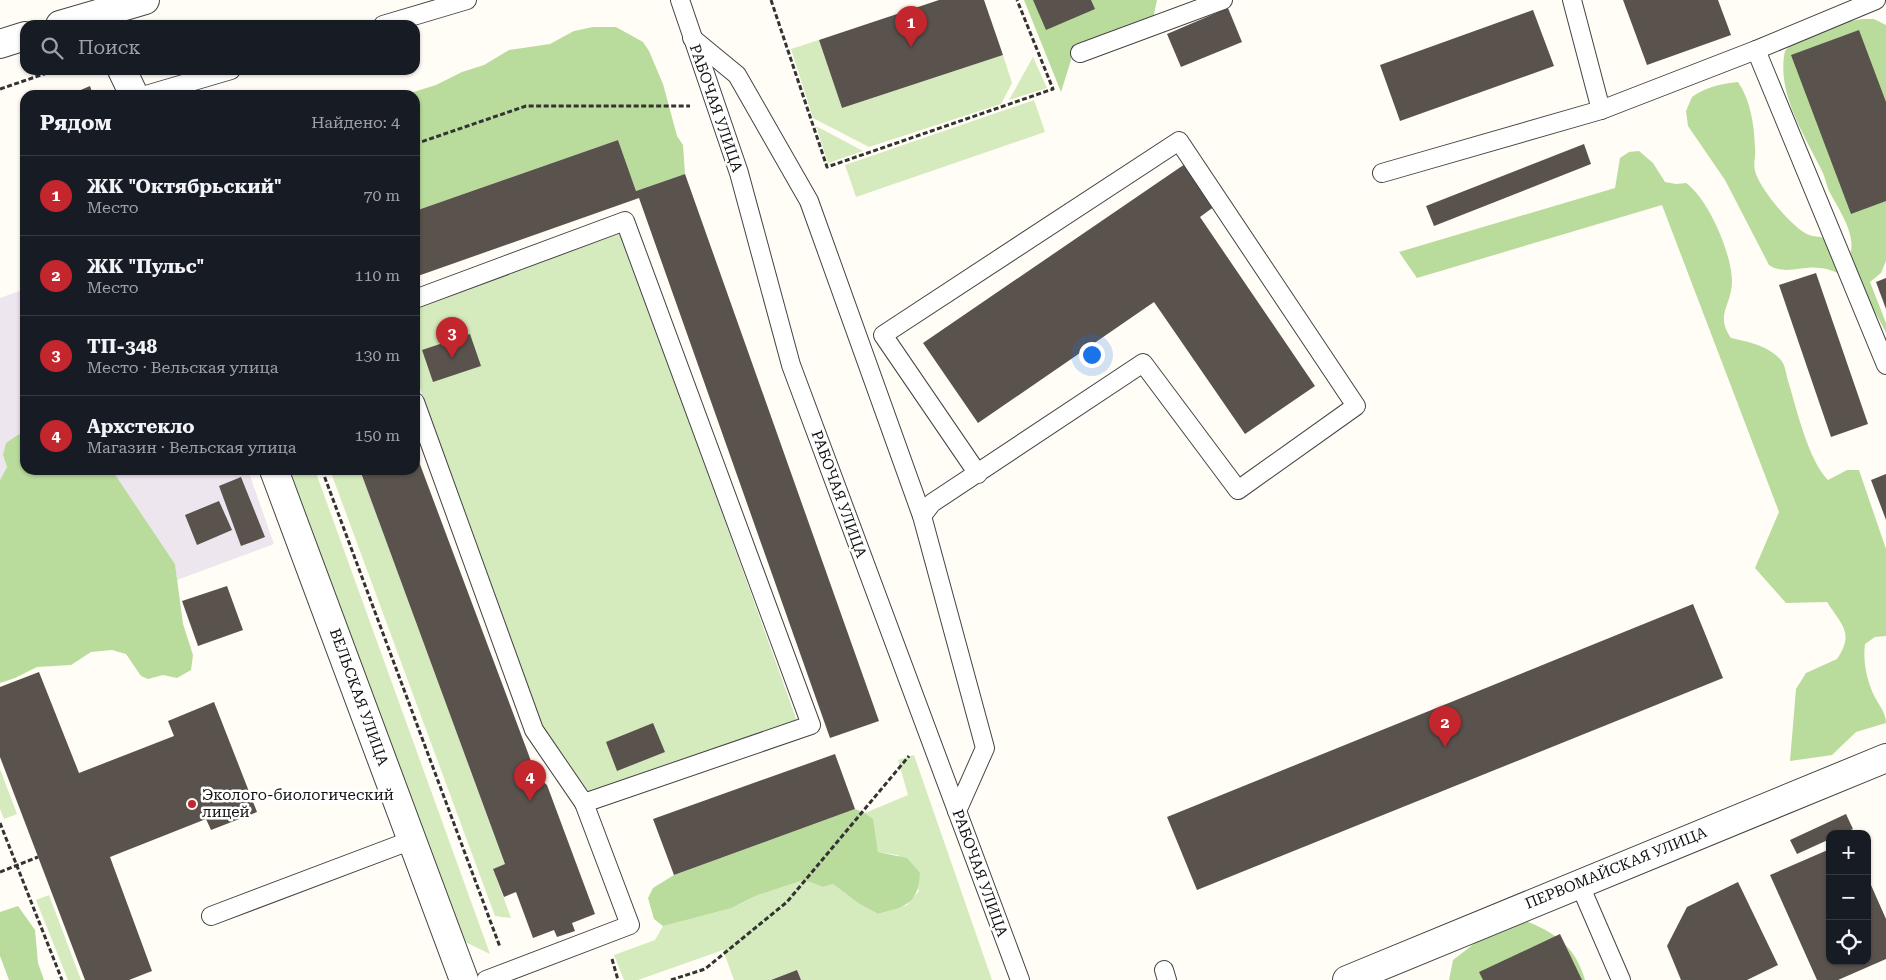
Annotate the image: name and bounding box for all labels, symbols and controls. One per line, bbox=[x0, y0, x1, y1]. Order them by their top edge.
pin: 1 bbox=[895, 6, 927, 47]
search box bbox=[20, 20, 420, 75]
icon: search bbox=[38, 34, 66, 62]
text: Поиск bbox=[78, 36, 141, 59]
street label: РАБОЧАЯ УЛИЦА bbox=[686, 42, 747, 175]
text: Рядом bbox=[40, 111, 112, 135]
text: Найдено: 4 bbox=[311, 113, 400, 132]
text: ЖК "Октябрьский" bbox=[87, 175, 282, 198]
text: 1 bbox=[52, 186, 60, 205]
text: 70 m bbox=[363, 186, 400, 205]
text: Место bbox=[87, 198, 139, 217]
text: ЖК "Пульс" bbox=[87, 255, 204, 278]
text: 2 bbox=[52, 266, 60, 285]
text: 110 m bbox=[354, 266, 400, 285]
text: Место bbox=[87, 278, 139, 297]
pin: 3 bbox=[436, 317, 468, 358]
text: ТП-348 bbox=[87, 335, 157, 358]
your location bbox=[1079, 342, 1105, 368]
text: 3 bbox=[52, 346, 60, 365]
text: 130 m bbox=[354, 346, 400, 365]
text: Место · Вельская улица bbox=[87, 358, 278, 377]
text: Архстекло bbox=[87, 415, 195, 438]
text: 4 bbox=[52, 426, 60, 445]
text: 150 m bbox=[354, 426, 400, 445]
street label: РАБОЧАЯ УЛИЦА bbox=[808, 428, 871, 561]
text: Магазин · Вельская улица bbox=[87, 438, 297, 457]
street label: ВЕЛЬСКАЯ УЛИЦА bbox=[326, 626, 392, 769]
pin: 2 bbox=[1429, 706, 1461, 747]
pin: 4 bbox=[514, 760, 546, 801]
place label: Эколого-биологический лицей bbox=[202, 786, 394, 821]
marker: Эколого-биологический лицей bbox=[186, 798, 198, 810]
street label: РАБОЧАЯ УЛИЦА bbox=[949, 807, 1012, 940]
street label: ПЕРВОМАЙСКАЯ УЛИЦА bbox=[1522, 823, 1710, 913]
map controls bbox=[1826, 830, 1871, 965]
button: + bbox=[1826, 830, 1871, 875]
button: − bbox=[1826, 875, 1871, 920]
button: locate bbox=[1826, 920, 1871, 965]

